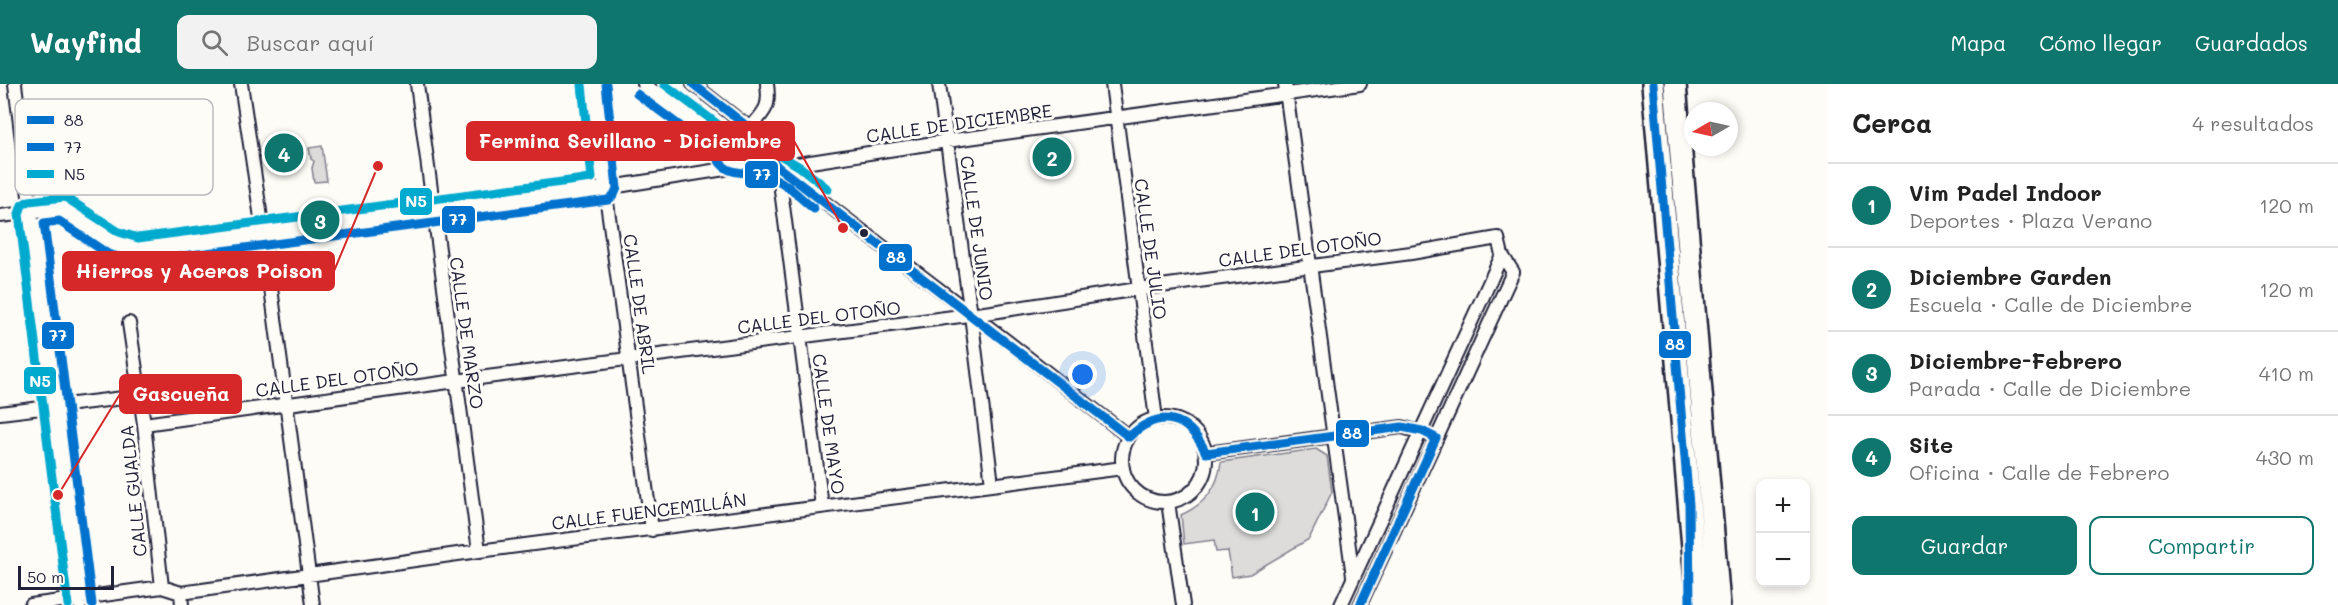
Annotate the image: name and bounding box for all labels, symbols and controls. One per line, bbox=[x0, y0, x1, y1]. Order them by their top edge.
search box bbox=[177, 15, 597, 69]
text: Wayfind bbox=[30, 24, 141, 60]
icon: search bbox=[198, 26, 231, 59]
text: Buscar aquí bbox=[246, 28, 374, 57]
text: Mapa bbox=[1950, 29, 2006, 56]
text: Cómo llegar bbox=[2039, 29, 2162, 56]
text: Guardados bbox=[2195, 29, 2308, 56]
street label: CALLE DE DICIEMBRE bbox=[865, 98, 1053, 148]
legend bbox=[15, 99, 213, 195]
north arrow bbox=[1684, 102, 1738, 156]
text: Cerca bbox=[1852, 106, 1932, 140]
text: 88 bbox=[64, 109, 84, 130]
text: 4 resultados bbox=[2192, 110, 2314, 136]
callout: Fermina Sevillano - Diciembre bbox=[467, 122, 794, 160]
text: Fermina Sevillano - Diciembre bbox=[478, 127, 782, 153]
pin: 4 bbox=[264, 130, 304, 176]
pin: 2 bbox=[1032, 134, 1072, 180]
text: 77 bbox=[64, 136, 82, 157]
street label: CALLE DE JUNIO bbox=[955, 154, 999, 302]
line badge: 77 bbox=[744, 160, 779, 189]
text: N5 bbox=[64, 163, 85, 184]
text: 77 bbox=[753, 163, 771, 184]
street label: CALLE DE JULIO bbox=[1129, 177, 1173, 321]
text: Vim Padel Indoor bbox=[1909, 178, 2102, 207]
line badge: N5 bbox=[399, 187, 433, 216]
text: N5 bbox=[405, 190, 427, 211]
text: 1 bbox=[1867, 192, 1876, 218]
text: 120 m bbox=[2259, 192, 2314, 218]
pin: 3 bbox=[300, 198, 340, 242]
line badge: 77 bbox=[441, 205, 476, 234]
text: Deportes · Plaza Verano bbox=[1909, 207, 2152, 233]
text: 77 bbox=[449, 208, 467, 229]
street label: CALLE DEL OTOÑO bbox=[1217, 226, 1383, 272]
unlabelled marker bbox=[858, 227, 870, 239]
street label: CALLE DE ABRIL bbox=[618, 232, 662, 376]
line badge: 88 bbox=[878, 243, 913, 272]
text: 88 bbox=[886, 246, 906, 267]
callout: Hierros y Aceros Poison bbox=[63, 252, 334, 290]
street label: CALLE DE MARZO bbox=[444, 255, 490, 411]
text: Hierros y Aceros Poison bbox=[76, 257, 323, 283]
text: Diciembre Garden bbox=[1909, 262, 2111, 291]
text: 2 bbox=[1866, 276, 1877, 302]
text: 120 m bbox=[2259, 276, 2314, 302]
text: Escuela · Calle de Diciembre bbox=[1909, 291, 2193, 317]
street label: CALLE DEL OTOÑO bbox=[736, 295, 902, 339]
line badge: 77 bbox=[41, 321, 75, 350]
text: 77 bbox=[49, 324, 67, 345]
line badge: 88 bbox=[1658, 330, 1692, 359]
text: 88 bbox=[1665, 333, 1685, 354]
text: Diciembre-Febrero bbox=[1909, 346, 2122, 375]
street label: CALLE DE MAYO bbox=[807, 352, 851, 496]
street label: CALLE DEL OTOÑO bbox=[254, 356, 420, 402]
your location bbox=[1068, 360, 1097, 389]
text: 3 bbox=[1866, 360, 1878, 386]
text: 410 m bbox=[2259, 360, 2314, 386]
line badge: N5 bbox=[23, 366, 57, 395]
text: N5 bbox=[29, 370, 51, 391]
callout: Gascueña bbox=[120, 375, 241, 413]
text: Parada · Calle de Diciembre bbox=[1909, 375, 2191, 401]
text: Gascueña bbox=[133, 380, 229, 406]
line badge: 88 bbox=[1335, 419, 1370, 448]
text: 88 bbox=[1342, 422, 1362, 443]
street label: CALLE GUALDA bbox=[114, 424, 152, 558]
text: Site bbox=[1909, 430, 1953, 459]
text: 4 bbox=[1865, 444, 1878, 470]
text: 430 m bbox=[2256, 444, 2314, 470]
text: Oficina · Calle de Febrero bbox=[1909, 459, 2169, 485]
map controls bbox=[1756, 479, 1810, 587]
button: + bbox=[1756, 479, 1810, 533]
street label: CALLE FUENCEMILLÁN bbox=[550, 487, 748, 535]
pin: 1 bbox=[1236, 490, 1274, 534]
button: Guardar bbox=[1852, 516, 2077, 575]
button: Compartir bbox=[2089, 516, 2314, 575]
button: − bbox=[1756, 533, 1810, 587]
scale bar bbox=[18, 563, 114, 590]
text: 50 m bbox=[27, 566, 64, 587]

